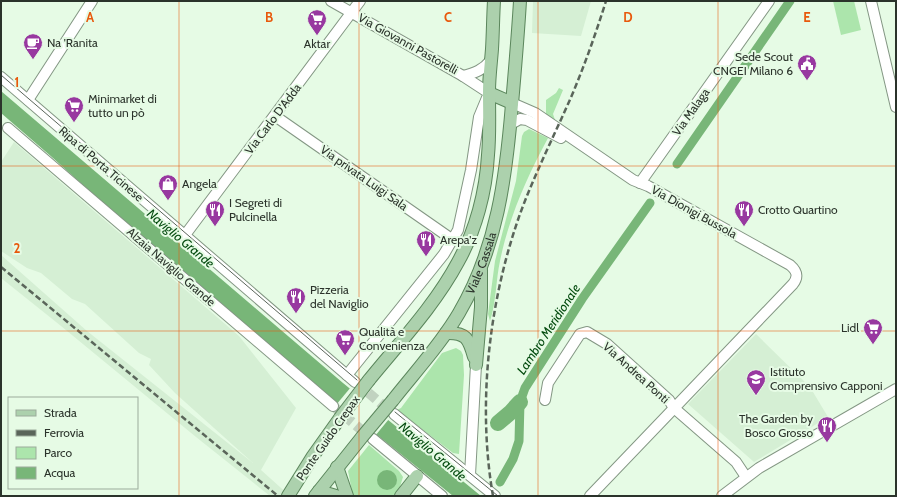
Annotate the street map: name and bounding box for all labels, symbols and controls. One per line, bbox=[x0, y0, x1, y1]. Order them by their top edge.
supermarket icon: Aktar bbox=[306, 8, 328, 36]
text: A bbox=[86, 9, 95, 25]
text: B bbox=[265, 9, 273, 25]
text: C bbox=[444, 9, 452, 25]
text: D bbox=[623, 9, 633, 25]
text: E bbox=[803, 9, 811, 25]
street label: Via Giovanni Pastorelli bbox=[356, 10, 461, 77]
cafe icon: Na 'Ranita bbox=[22, 32, 44, 60]
place label: Na 'Ranita bbox=[47, 35, 98, 50]
place label: Aktar bbox=[304, 36, 330, 51]
place label: Sede Scout CNGEI Milano 6 bbox=[713, 49, 793, 78]
public building icon: Sede Scout CNGEI Milano 6 bbox=[796, 53, 818, 81]
text: 1 bbox=[15, 74, 19, 90]
street label: Via Carlo D'Adda bbox=[241, 80, 304, 157]
street label: Via Malaga bbox=[669, 85, 713, 138]
place label: Minimarket di tutto un pò bbox=[88, 91, 157, 120]
supermarket icon: Minimarket di tutto un pò bbox=[63, 95, 85, 123]
street label: Ripa di Porta Ticinese bbox=[56, 123, 147, 204]
street label: Via privata Luigi Sala bbox=[318, 142, 411, 214]
shop icon: Angela bbox=[157, 173, 179, 201]
place label: Angela bbox=[182, 176, 217, 191]
street label: Via Dionigi Bussola bbox=[649, 182, 740, 241]
place label: I Segreti di Pulcinella bbox=[229, 195, 282, 224]
restaurant icon: I Segreti di Pulcinella bbox=[204, 199, 226, 227]
restaurant icon: Crotto Quartino bbox=[733, 199, 755, 227]
place label: Crotto Quartino bbox=[758, 202, 838, 217]
water label: Naviglio Grande bbox=[144, 205, 218, 271]
street label: Alzaia Naviglio Grande bbox=[124, 224, 219, 309]
restaurant icon: Arepa'z bbox=[415, 229, 437, 257]
street label: Viale Cassala bbox=[462, 230, 499, 297]
place label: Arepa'z bbox=[440, 232, 477, 247]
text: 2 bbox=[14, 240, 21, 256]
water label: Lambro Meridionale bbox=[513, 281, 583, 377]
place label: Pizzeria del Naviglio bbox=[310, 282, 369, 311]
restaurant icon: Pizzeria del Naviglio bbox=[285, 286, 307, 314]
supermarket icon: Lidl bbox=[862, 317, 884, 345]
place label: Lidl bbox=[841, 320, 859, 335]
place label: Qualità e Convenienza bbox=[359, 324, 425, 353]
supermarket icon: Qualità e Convenienza bbox=[334, 328, 356, 356]
street label: Via Andrea Ponti bbox=[600, 339, 673, 406]
place label: Istituto Comprensivo Capponi bbox=[770, 364, 883, 393]
school or university icon: Istituto Comprensivo Capponi bbox=[745, 368, 767, 396]
street label: Ponte Guido Crepax bbox=[293, 392, 363, 483]
legend bbox=[8, 397, 138, 489]
text: Strada bbox=[44, 405, 77, 420]
place label: The Garden by Bosco Grosso bbox=[739, 411, 813, 440]
restaurant icon: The Garden by Bosco Grosso bbox=[816, 415, 838, 443]
water label: Naviglio Grande bbox=[396, 418, 470, 484]
text: Ferrovia bbox=[44, 425, 84, 440]
text: Parco bbox=[44, 445, 72, 460]
text: Acqua bbox=[44, 465, 76, 480]

